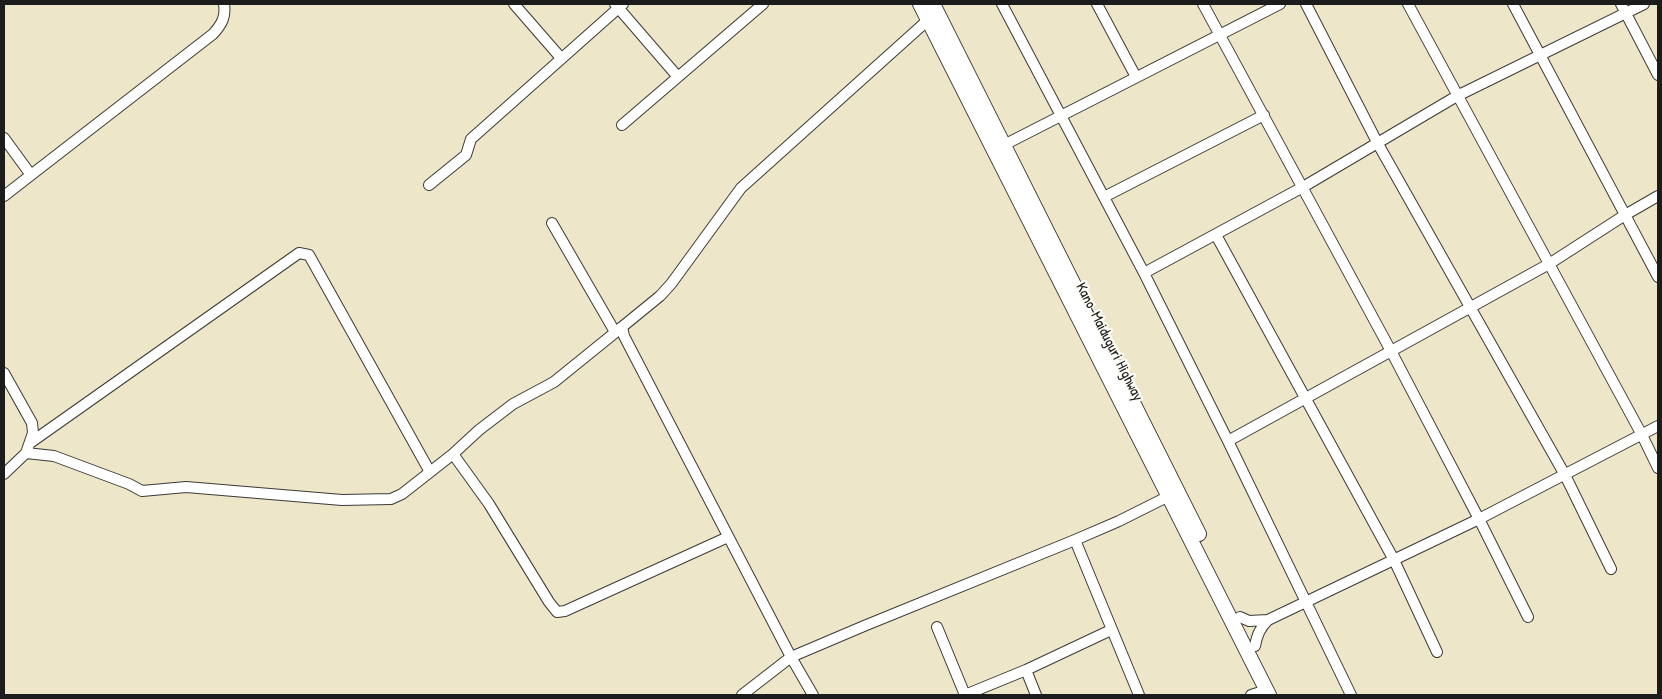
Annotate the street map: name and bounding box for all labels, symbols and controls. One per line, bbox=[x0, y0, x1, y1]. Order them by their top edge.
street label: Kano-Maiduguri Highway bbox=[1071, 280, 1147, 404]

